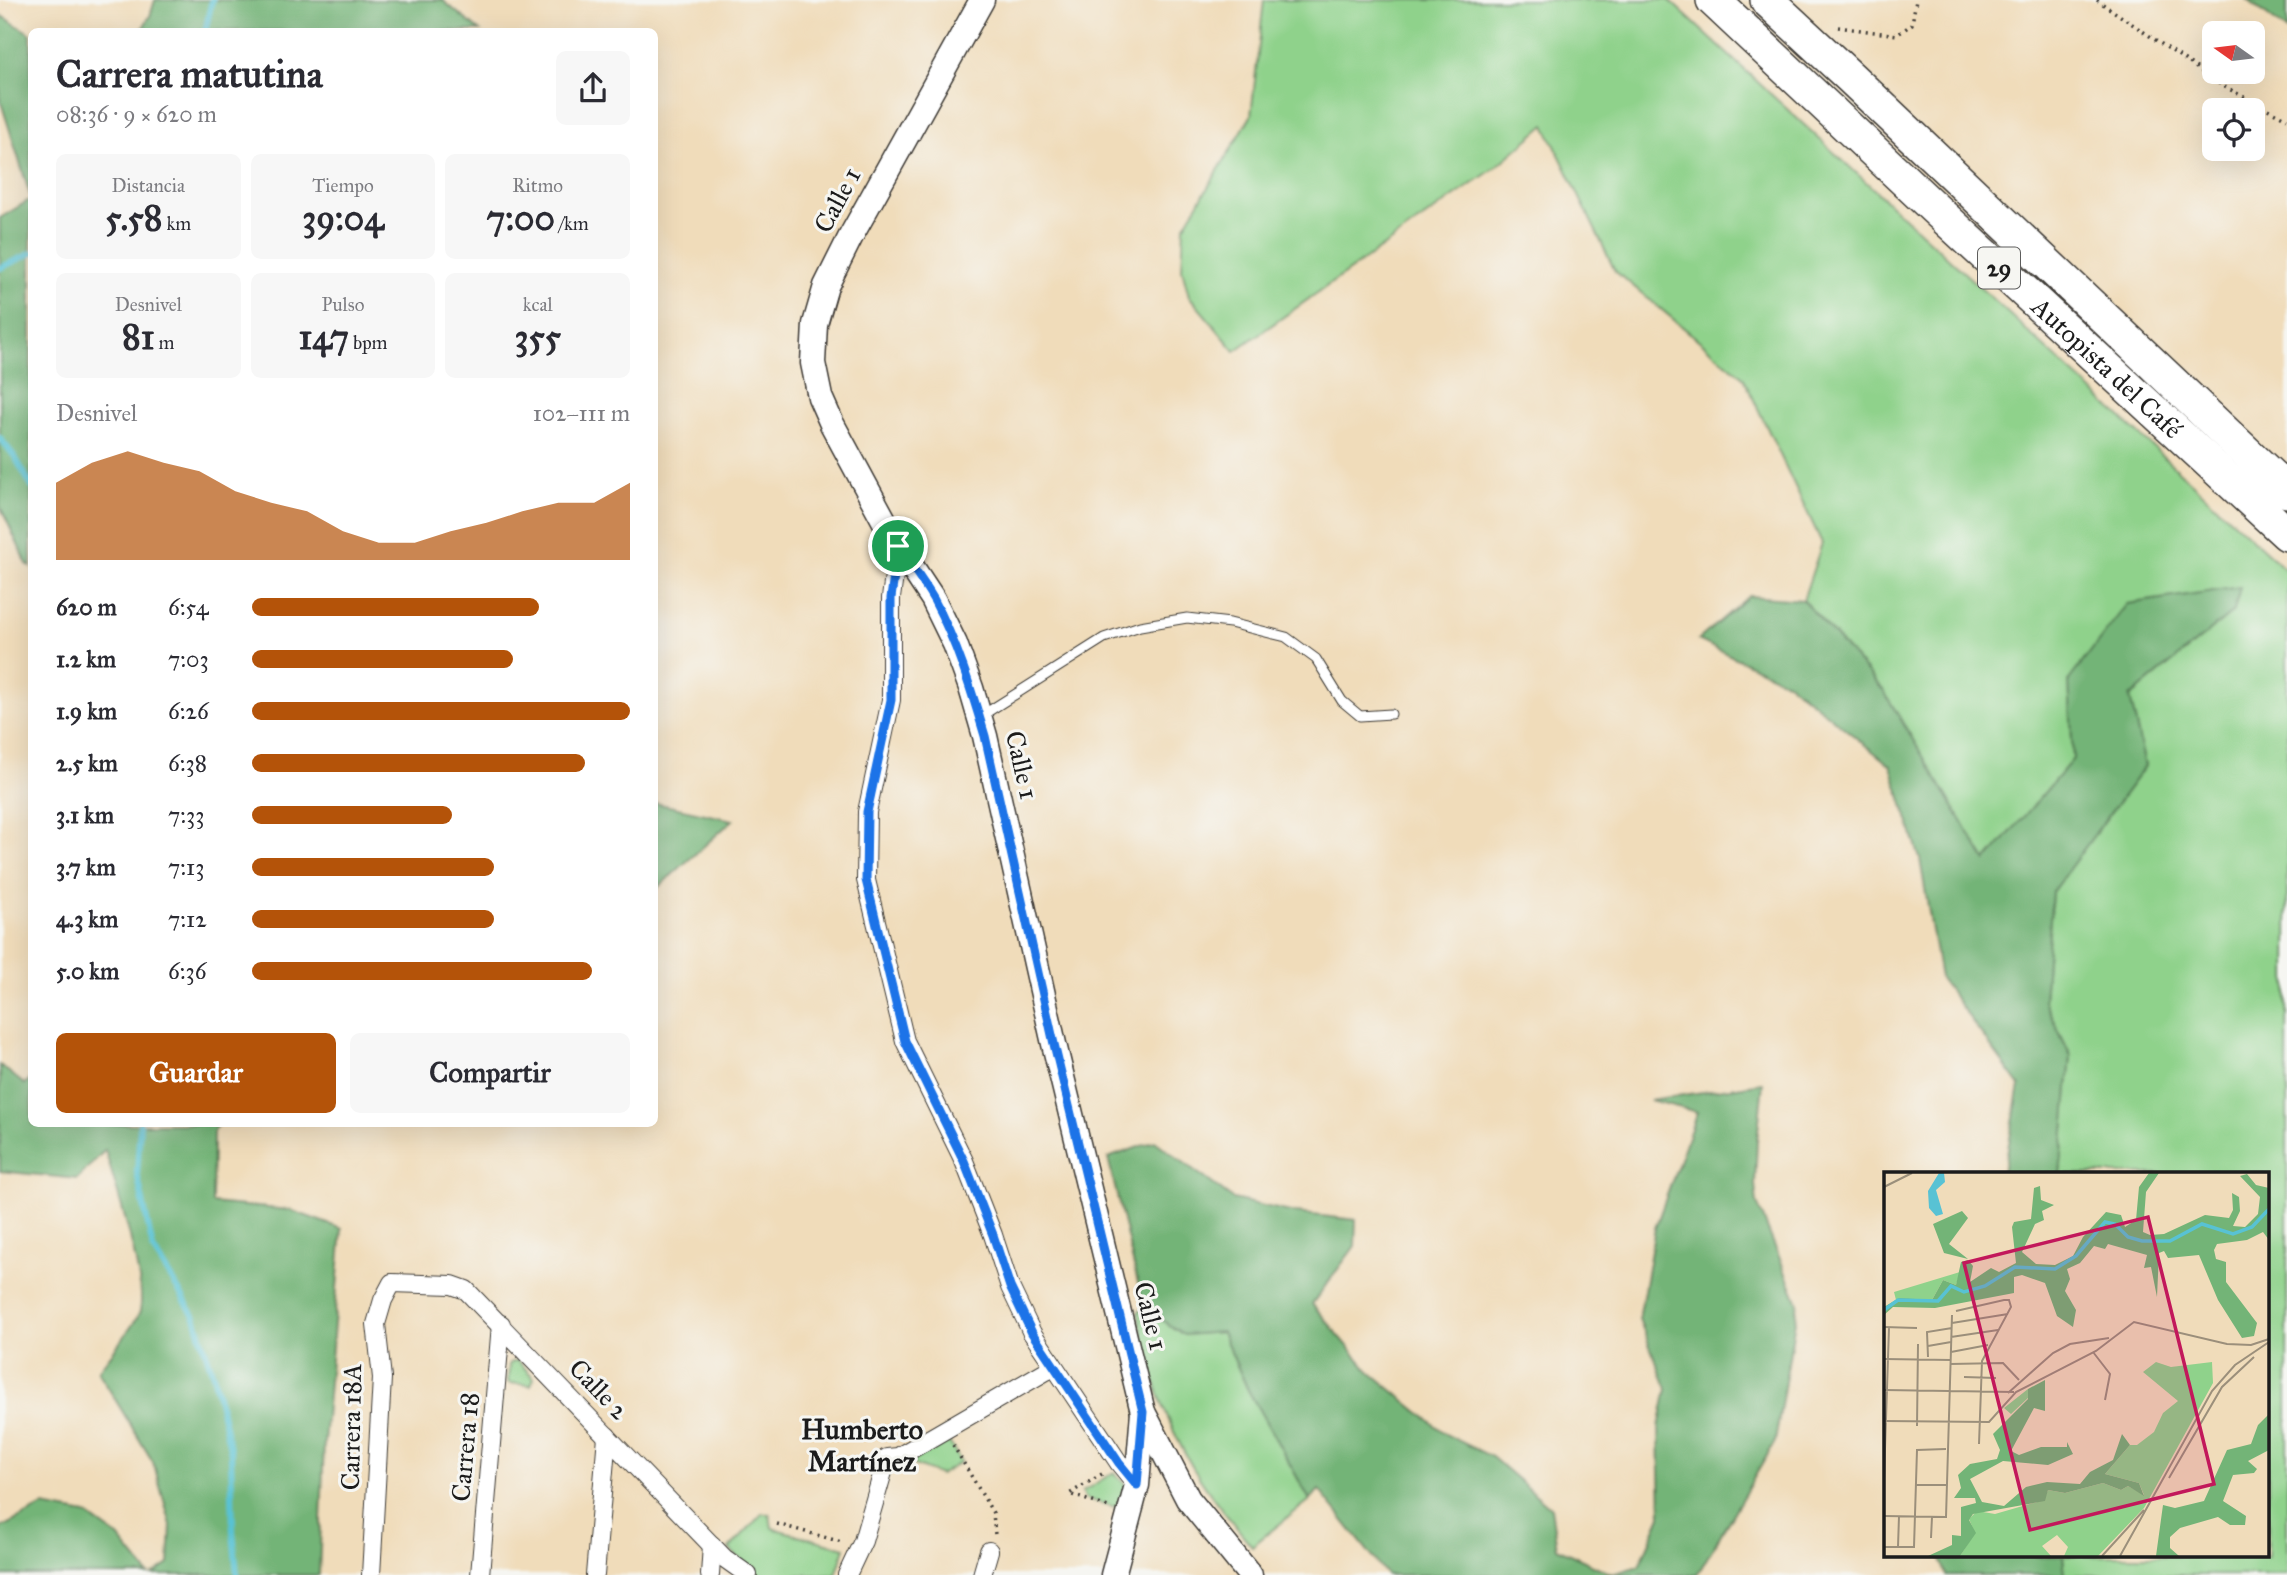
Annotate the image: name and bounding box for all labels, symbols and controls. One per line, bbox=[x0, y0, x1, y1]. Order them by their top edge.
north arrow bbox=[2202, 21, 2264, 84]
map controls bbox=[2202, 21, 2265, 161]
text: Carrera matutina bbox=[56, 51, 323, 97]
button: share bbox=[556, 51, 630, 125]
button: locate bbox=[2202, 98, 2265, 161]
text: 08:36 · 9 × 620 m bbox=[56, 100, 217, 128]
street label: Calle 1 bbox=[807, 162, 867, 238]
text: Distancia bbox=[112, 174, 185, 197]
text: Tiempo bbox=[312, 174, 374, 197]
text: Ritmo bbox=[512, 174, 563, 197]
text: 5.58 bbox=[105, 197, 162, 240]
text: 39:04 bbox=[302, 197, 384, 240]
text: 7:00 bbox=[487, 197, 555, 240]
text: km bbox=[162, 212, 191, 235]
text: /km bbox=[555, 212, 589, 235]
road number: 29 bbox=[1978, 247, 2020, 288]
street label: Autopista del Café bbox=[2024, 290, 2189, 445]
text: Desnivel bbox=[115, 293, 182, 316]
text: Pulso bbox=[322, 293, 364, 316]
text: kcal bbox=[523, 293, 553, 316]
text: 81 bbox=[122, 316, 155, 359]
text: 147 bbox=[298, 316, 349, 359]
text: 355 bbox=[514, 316, 561, 359]
text: m bbox=[155, 331, 175, 354]
text: bpm bbox=[349, 331, 388, 354]
text: Desnivel bbox=[56, 399, 137, 427]
text: 102–111 m bbox=[533, 399, 630, 427]
pin bbox=[868, 516, 928, 576]
icon: arrive bbox=[879, 527, 917, 565]
text: 620 m bbox=[56, 593, 117, 621]
text: 6:54 bbox=[168, 593, 209, 621]
text: 1.2 km bbox=[56, 645, 116, 673]
text: 7:03 bbox=[168, 645, 209, 673]
text: 1.9 km bbox=[56, 697, 117, 725]
text: 6:26 bbox=[168, 697, 209, 725]
street label: Calle 1 bbox=[999, 728, 1045, 802]
text: 2.5 km bbox=[56, 749, 118, 777]
text: 6:38 bbox=[168, 749, 207, 777]
text: 3.1 km bbox=[56, 801, 114, 829]
text: 7:33 bbox=[168, 801, 204, 829]
text: 3.7 km bbox=[56, 853, 116, 881]
text: 7:13 bbox=[168, 853, 204, 881]
text: 4.3 km bbox=[56, 905, 118, 933]
text: 7:12 bbox=[168, 905, 207, 933]
text: 5.0 km bbox=[56, 957, 119, 985]
text: 6:36 bbox=[168, 957, 207, 985]
button: Guardar bbox=[56, 1033, 336, 1113]
button: Compartir bbox=[350, 1033, 630, 1113]
inset map bbox=[1884, 1172, 2270, 1558]
street label: Calle 1 bbox=[1127, 1278, 1175, 1354]
street label: Calle 2 bbox=[563, 1352, 636, 1426]
street label: Carrera 18A bbox=[334, 1363, 368, 1491]
street label: Carrera 18 bbox=[444, 1391, 486, 1503]
district label: Humberto Martínez bbox=[801, 1412, 923, 1479]

